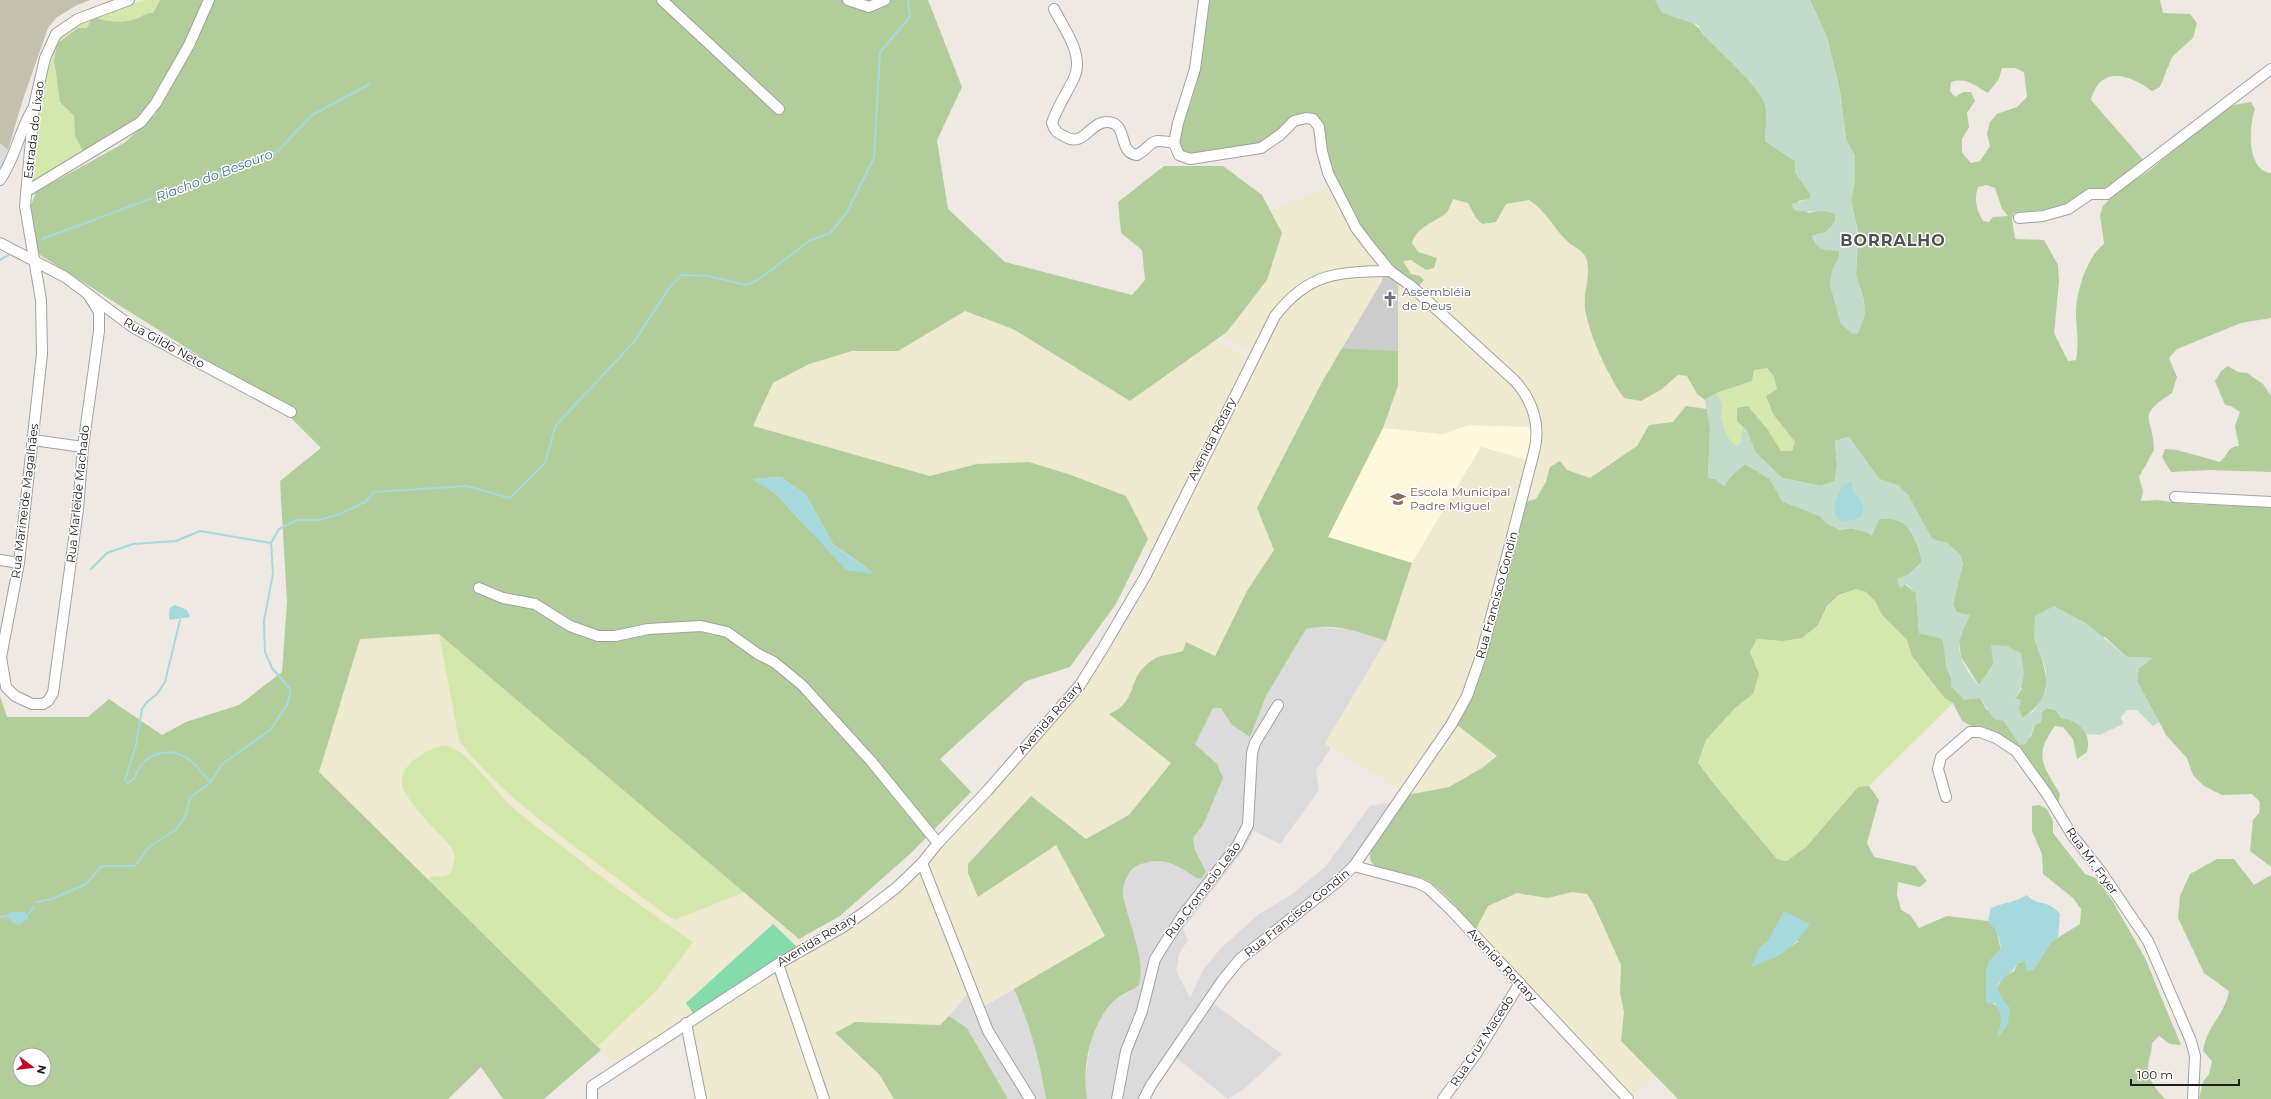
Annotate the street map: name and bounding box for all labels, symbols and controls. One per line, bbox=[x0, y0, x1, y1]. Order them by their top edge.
street label: Estrada do Lixao bbox=[20, 80, 47, 180]
water label: Riacho do Besouro bbox=[153, 145, 275, 205]
district label: BORRALHO bbox=[1840, 231, 1946, 250]
place label: Assembléia de Deus bbox=[1402, 284, 1471, 313]
church icon: Assembléia de Deus bbox=[1381, 290, 1399, 308]
street label: Rua Gildo Neto bbox=[121, 314, 208, 371]
street label: Avenida Rotary bbox=[1184, 395, 1239, 483]
street label: Rua Marineide Magalhães bbox=[8, 422, 41, 579]
street label: Rua Marleide Machado bbox=[63, 424, 92, 564]
place label: Escola Municipal Padre Miguel bbox=[1410, 484, 1511, 513]
school or university icon: Escola Municipal Padre Miguel bbox=[1389, 490, 1407, 508]
street label: Rua Francisco Gondin bbox=[1472, 529, 1521, 660]
street label: Avenida Rotary bbox=[1014, 678, 1085, 757]
street label: Rua Mr. Fryer bbox=[2063, 824, 2122, 897]
street label: Rua Cromacio Leão bbox=[1161, 839, 1244, 941]
street label: Rua Francisco Gondin bbox=[1241, 865, 1352, 960]
street label: Avenida Rotary bbox=[774, 910, 860, 969]
street label: Avenida Rortary bbox=[1464, 925, 1541, 1005]
street label: Rua Cruz Macedo bbox=[1446, 992, 1517, 1089]
north arrow bbox=[12, 1047, 52, 1087]
scale bar bbox=[2131, 1061, 2239, 1087]
text: N bbox=[34, 1063, 50, 1076]
text: 100 m bbox=[2137, 1067, 2173, 1082]

